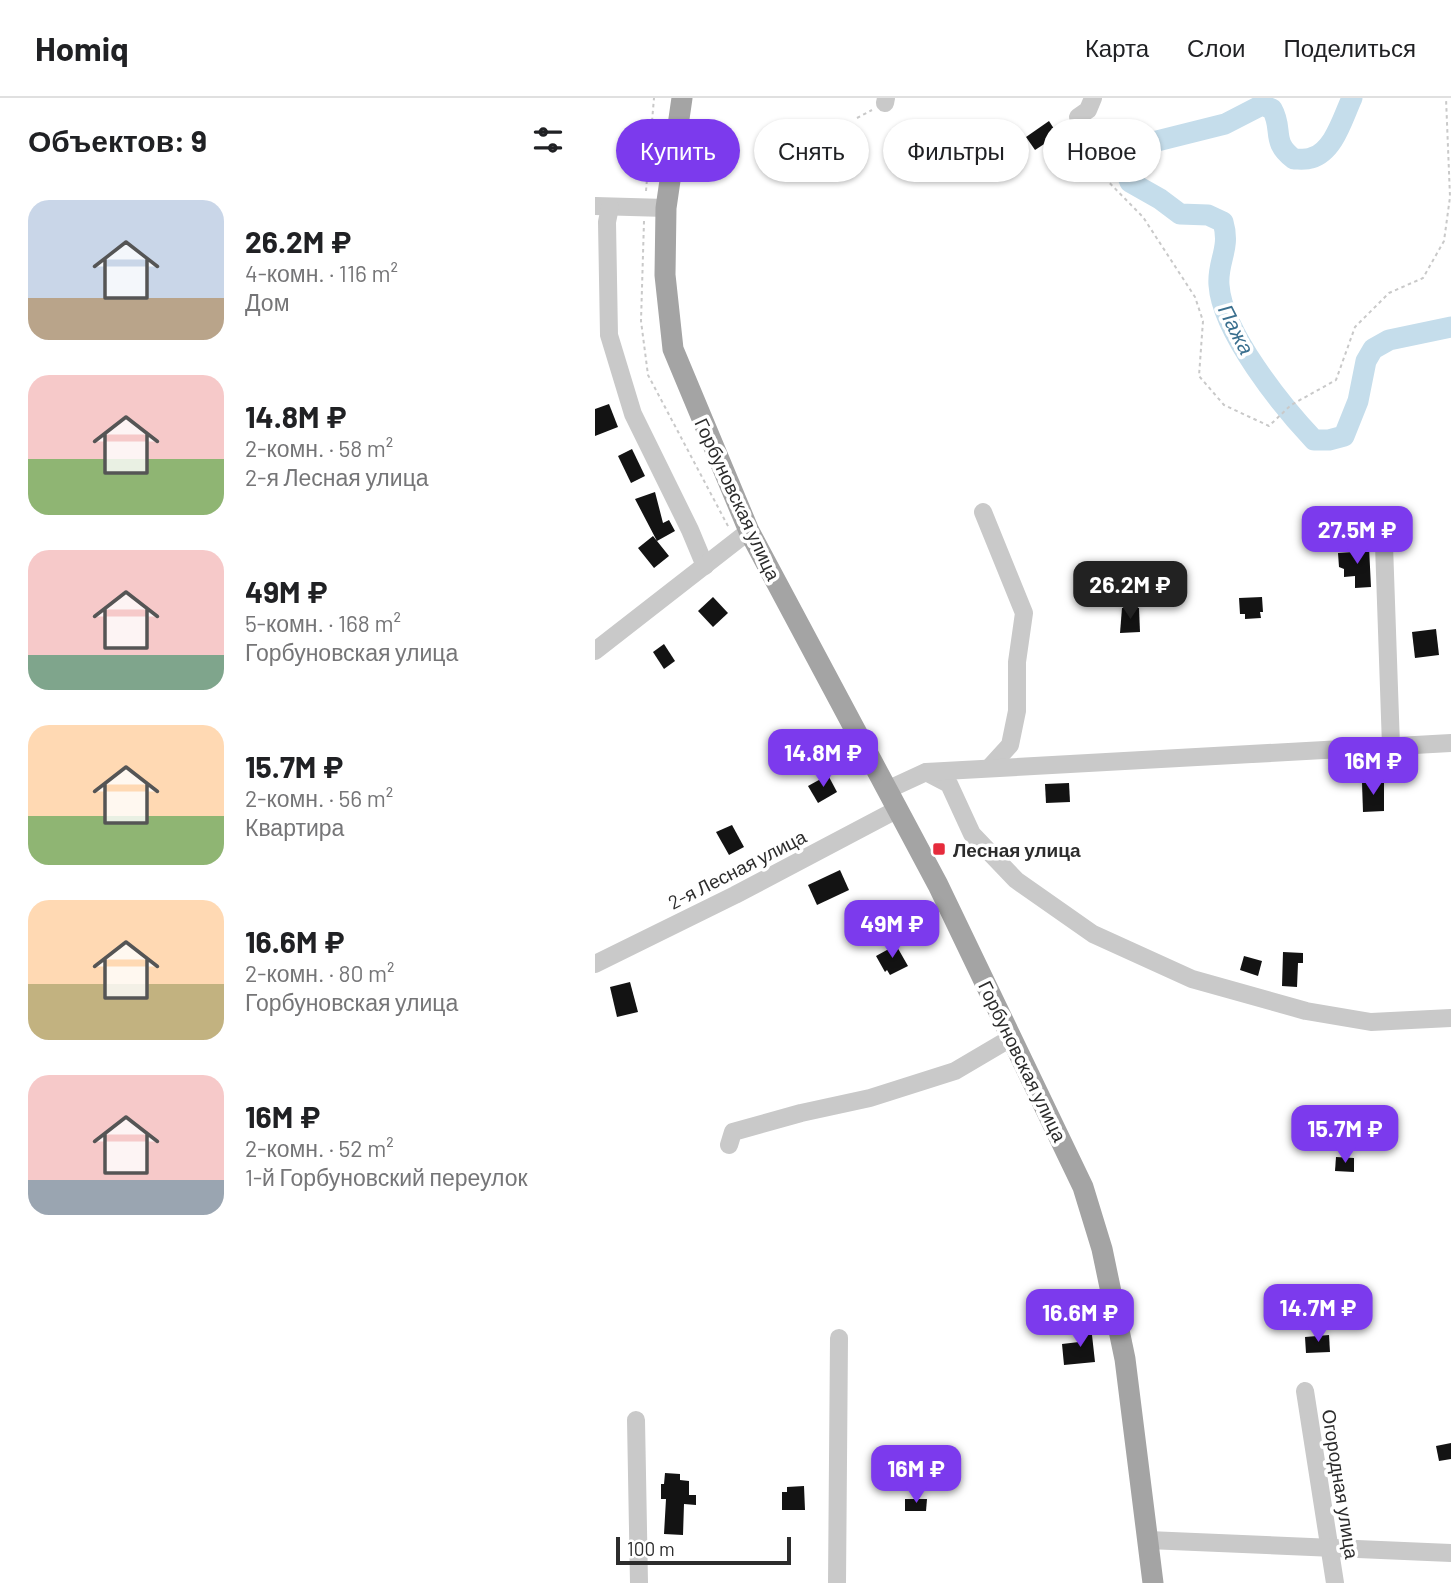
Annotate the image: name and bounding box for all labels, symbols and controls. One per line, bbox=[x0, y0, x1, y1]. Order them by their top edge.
text: Homiq bbox=[35, 28, 129, 68]
text: Карта bbox=[1085, 33, 1149, 62]
text: Слои bbox=[1187, 33, 1245, 62]
text: Поделиться bbox=[1283, 33, 1416, 62]
chip: Купить bbox=[616, 119, 740, 182]
chip: Снять bbox=[754, 119, 869, 182]
chip: Фильтры bbox=[883, 119, 1029, 182]
chip: Новое bbox=[1043, 119, 1161, 182]
icon: filters bbox=[529, 121, 567, 159]
text: Объектов: 9 bbox=[28, 122, 207, 158]
text: 26.2M ₽ bbox=[245, 223, 351, 259]
icon: home bbox=[84, 228, 168, 312]
text: 4-комн. · 116 m² bbox=[245, 259, 398, 287]
text: Дом bbox=[245, 288, 289, 316]
water label: Пажа bbox=[1214, 300, 1260, 358]
text: 14.8M ₽ bbox=[245, 398, 347, 434]
icon: home bbox=[84, 403, 168, 487]
street label: Горбуновская улица bbox=[690, 414, 786, 584]
text: 2-комн. · 58 m² bbox=[245, 434, 393, 462]
text: 2-я Лесная улица bbox=[245, 463, 429, 491]
pin: 27.5M ₽ bbox=[1292, 506, 1422, 566]
text: 27.5M ₽ bbox=[1318, 515, 1396, 543]
pin: 26.2M ₽ bbox=[1065, 561, 1195, 621]
text: 26.2M ₽ bbox=[1089, 570, 1171, 598]
text: 49M ₽ bbox=[245, 573, 328, 609]
icon: home bbox=[84, 578, 168, 662]
text: 5-комн. · 168 m² bbox=[245, 609, 401, 637]
text: Горбуновская улица bbox=[245, 638, 458, 666]
pin: 14.8M ₽ bbox=[758, 730, 888, 789]
text: 14.8M ₽ bbox=[784, 738, 862, 766]
pin: 16M ₽ bbox=[1324, 738, 1422, 797]
text: 16M ₽ bbox=[1344, 746, 1402, 774]
text: 15.7M ₽ bbox=[245, 748, 343, 784]
icon: home bbox=[84, 753, 168, 837]
text: 2-комн. · 56 m² bbox=[245, 784, 393, 812]
text: Квартира bbox=[245, 813, 344, 841]
street label: 2-я Лесная улица bbox=[664, 824, 810, 914]
place label: Лесная улица bbox=[953, 838, 1081, 861]
marker: Лесная улица bbox=[931, 841, 947, 857]
pin: 49M ₽ bbox=[843, 900, 941, 960]
text: 49M ₽ bbox=[860, 909, 924, 937]
text: 16.6M ₽ bbox=[245, 923, 344, 959]
icon: home bbox=[84, 928, 168, 1012]
text: 2-комн. · 80 m² bbox=[245, 959, 395, 987]
street label: Горбуновская улица bbox=[974, 977, 1072, 1146]
text: Горбуновская улица bbox=[245, 988, 458, 1016]
text: 16M ₽ bbox=[245, 1098, 320, 1134]
icon: home bbox=[84, 1103, 168, 1187]
pin: 15.7M ₽ bbox=[1280, 1105, 1410, 1165]
text: 15.7M ₽ bbox=[1307, 1114, 1383, 1142]
text: 2-комн. · 52 m² bbox=[245, 1134, 394, 1162]
text: 1-й Горбуновский переулок bbox=[245, 1163, 528, 1191]
pin: 14.7M ₽ bbox=[1253, 1284, 1383, 1344]
pin: 16.6M ₽ bbox=[1015, 1290, 1145, 1349]
text: 14.7M ₽ bbox=[1280, 1293, 1356, 1321]
text: 16.6M ₽ bbox=[1042, 1298, 1118, 1326]
street label: Огородная улица bbox=[1318, 1408, 1364, 1561]
pin: 16M ₽ bbox=[867, 1446, 965, 1505]
text: 16M ₽ bbox=[887, 1454, 945, 1482]
scale bar bbox=[616, 1534, 791, 1566]
text: 100 m bbox=[627, 1537, 675, 1560]

